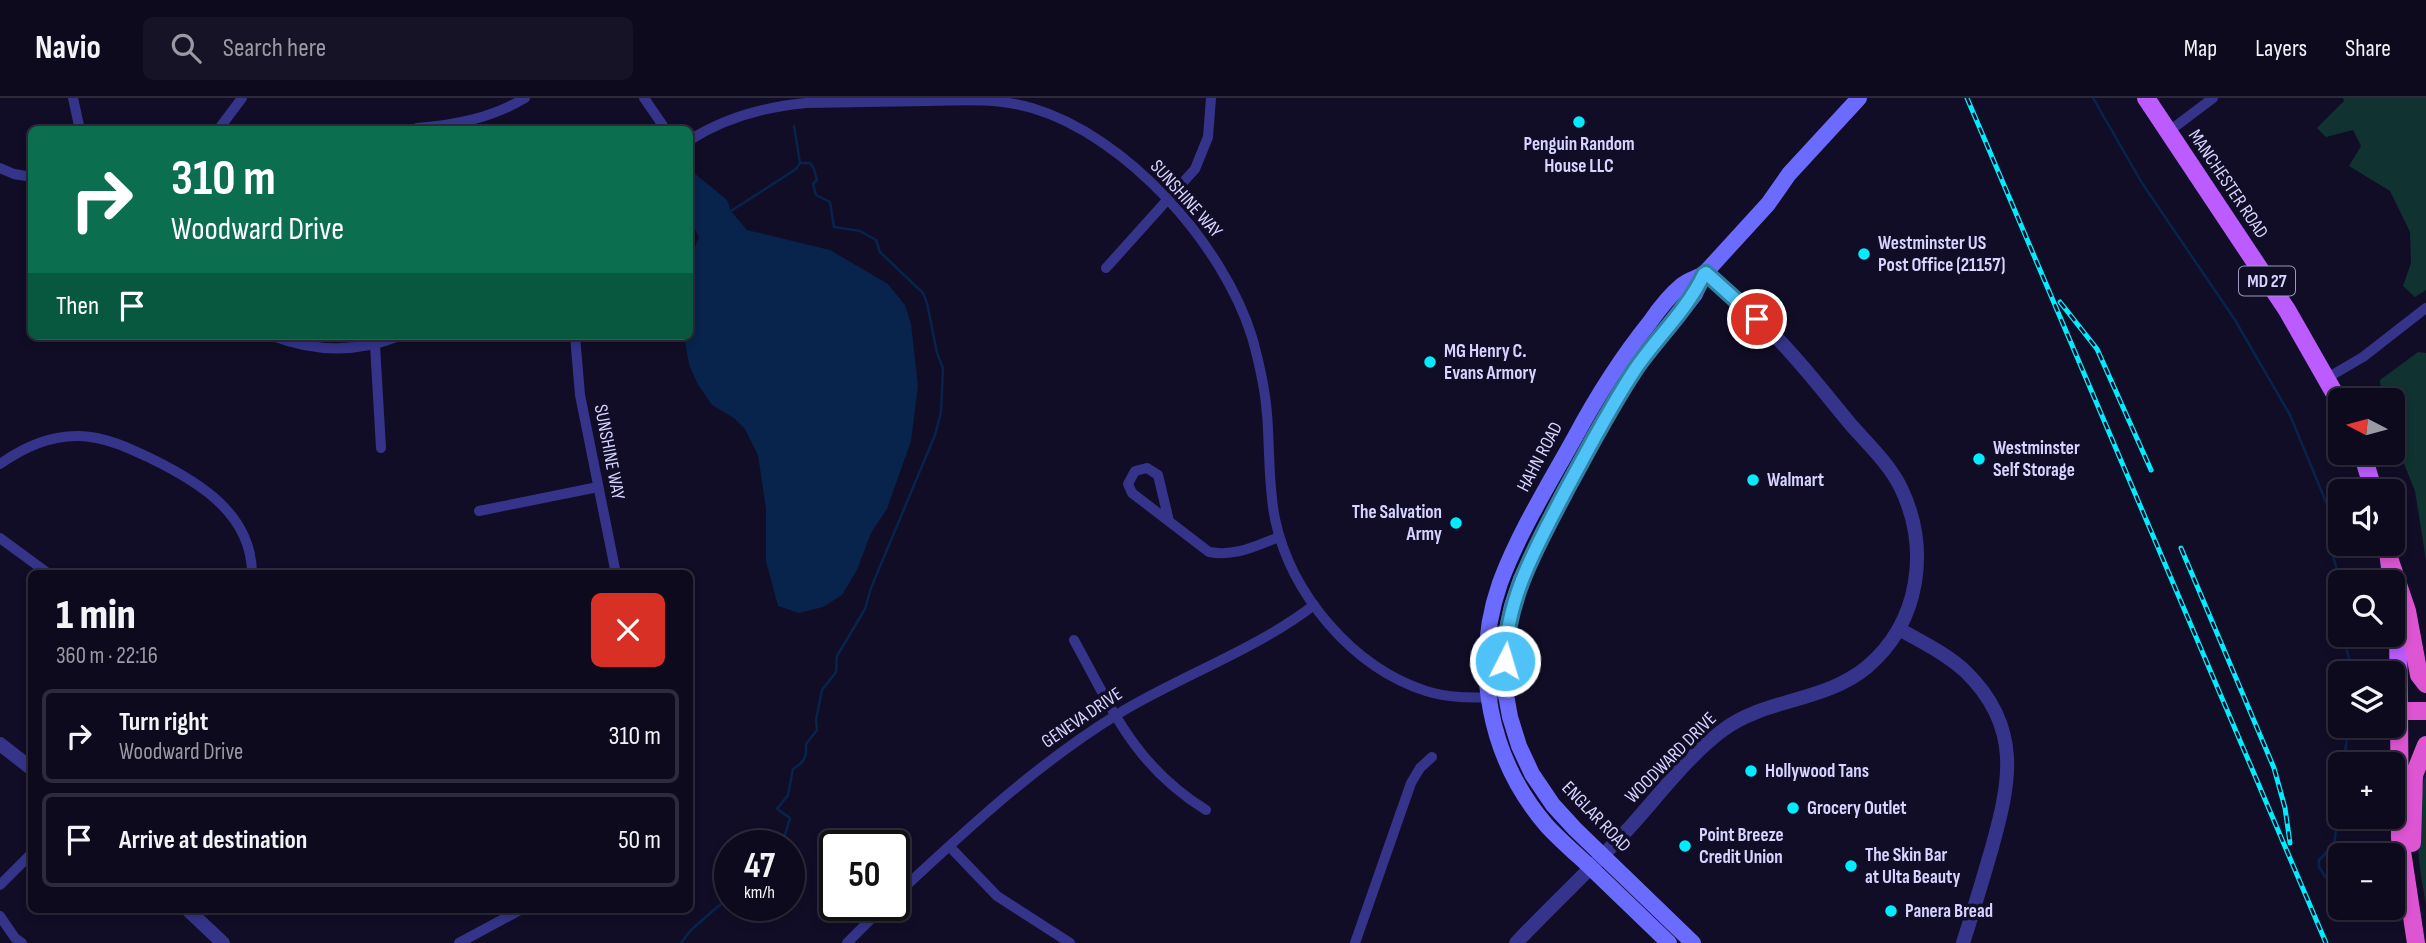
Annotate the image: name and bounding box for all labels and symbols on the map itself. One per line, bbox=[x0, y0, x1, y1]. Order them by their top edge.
marker: Penguin Random House LLC bbox=[1571, 114, 1587, 130]
street label: MANCHESTER ROAD bbox=[2183, 125, 2273, 243]
place label: Penguin Random House LLC bbox=[1523, 133, 1635, 178]
street label: SUNSHINE WAY bbox=[1145, 155, 1227, 243]
place label: Westminster US Post Office (21157) bbox=[1878, 232, 2005, 277]
marker: Westminster US Post Office (21157) bbox=[1856, 246, 1872, 262]
road number: MD 27 bbox=[2239, 266, 2295, 296]
pin bbox=[1727, 289, 1787, 349]
place label: MG Henry C. Evans Armory bbox=[1444, 340, 1537, 385]
marker: MG Henry C. Evans Armory bbox=[1422, 354, 1438, 370]
north arrow bbox=[2328, 388, 2404, 466]
street label: SUNSHINE WAY bbox=[588, 402, 630, 502]
street label: HAHN ROAD bbox=[1512, 418, 1568, 496]
place label: Westminster Self Storage bbox=[1993, 437, 2080, 482]
marker: Westminster Self Storage bbox=[1971, 451, 1987, 467]
place label: Walmart bbox=[1767, 469, 1824, 492]
marker: Walmart bbox=[1745, 472, 1761, 488]
place label: The Salvation Army bbox=[1352, 501, 1442, 546]
marker: The Salvation Army bbox=[1448, 515, 1464, 531]
position arrow bbox=[1468, 624, 1542, 698]
street label: GENEVA DRIVE bbox=[1037, 683, 1127, 753]
street label: WOODWARD DRIVE bbox=[1621, 708, 1721, 808]
place label: Hollywood Tans bbox=[1765, 760, 1869, 783]
marker: Hollywood Tans bbox=[1743, 763, 1759, 779]
street label: ENGLAR ROAD bbox=[1557, 777, 1635, 857]
place label: Grocery Outlet bbox=[1807, 797, 1907, 820]
marker: Grocery Outlet bbox=[1785, 800, 1801, 816]
place label: Point Breeze Credit Union bbox=[1699, 824, 1784, 869]
speed limit sign: 50 bbox=[819, 830, 910, 921]
marker: Point Breeze Credit Union bbox=[1677, 838, 1693, 854]
place label: The Skin Bar at Ulta Beauty bbox=[1865, 844, 1960, 889]
marker: The Skin Bar at Ulta Beauty bbox=[1843, 858, 1859, 874]
place label: Panera Bread bbox=[1905, 900, 1993, 923]
marker: Panera Bread bbox=[1883, 903, 1899, 919]

